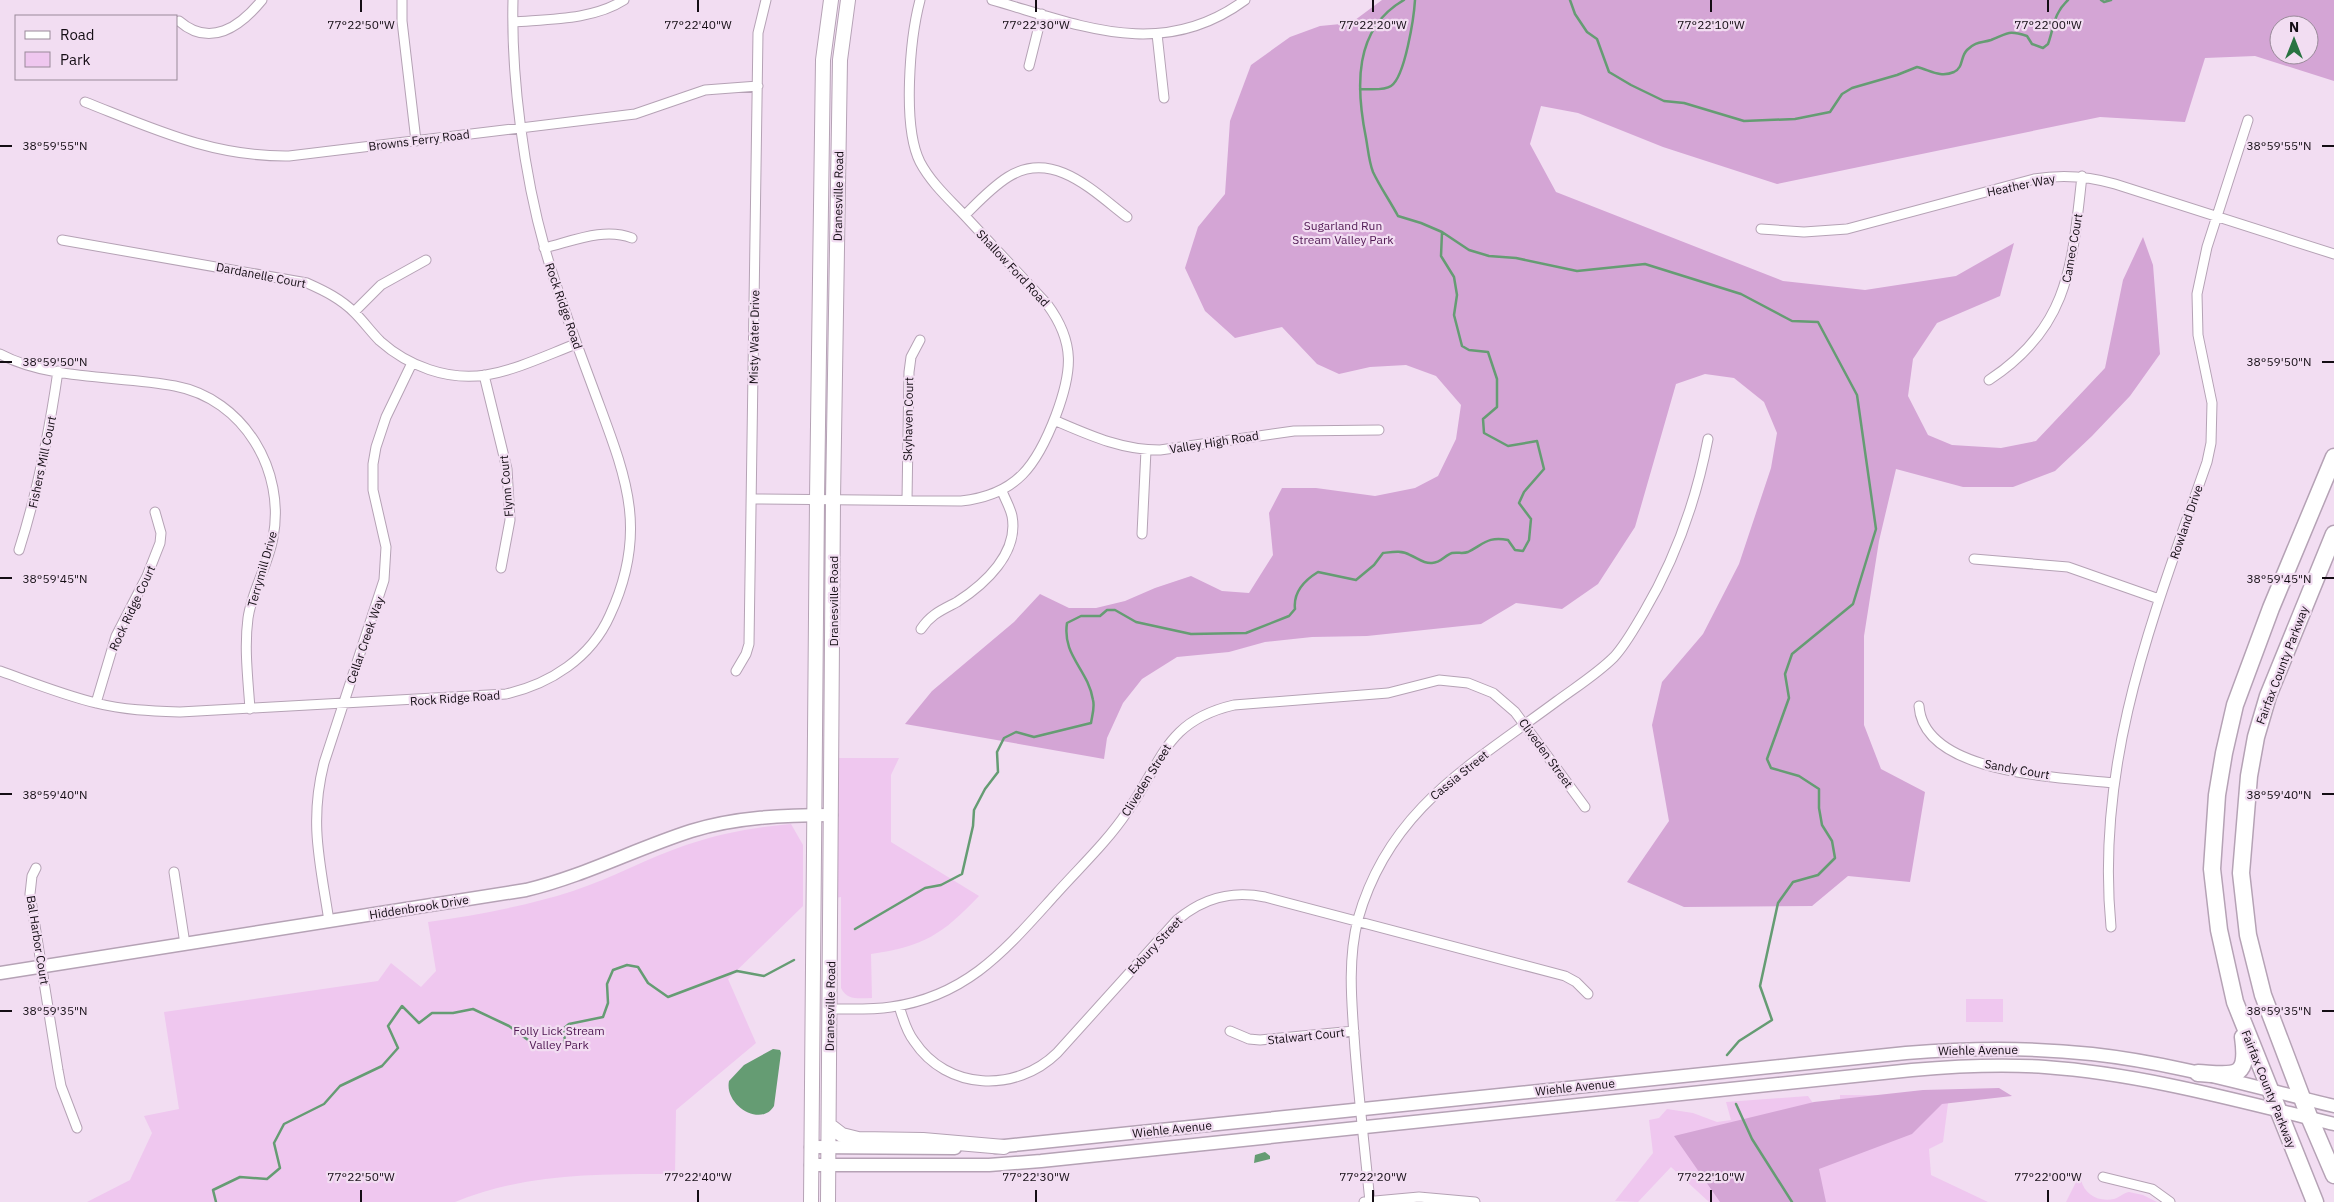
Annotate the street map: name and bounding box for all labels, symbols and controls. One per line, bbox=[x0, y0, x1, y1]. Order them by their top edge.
legend bbox=[15, 15, 178, 80]
north arrow bbox=[2269, 15, 2319, 65]
text: 77°22'50"W bbox=[327, 17, 395, 32]
text: 77°22'40"W bbox=[664, 17, 732, 32]
text: 77°22'30"W bbox=[1002, 17, 1070, 32]
text: 77°22'20"W bbox=[1339, 17, 1407, 32]
text: 77°22'10"W bbox=[1677, 17, 1745, 32]
text: 77°22'00"W bbox=[2014, 17, 2082, 32]
text: N bbox=[2289, 18, 2299, 36]
text: Road bbox=[60, 25, 95, 44]
text: Park bbox=[60, 50, 90, 69]
street label: Browns Ferry Road bbox=[368, 126, 470, 154]
text: 38°59'55"N bbox=[22, 138, 88, 153]
text: 38°59'55"N bbox=[2246, 138, 2312, 153]
street label: Dranesville Road bbox=[830, 151, 846, 241]
street label: Heather Way bbox=[1986, 170, 2056, 200]
street label: Cameo Court bbox=[2059, 212, 2085, 284]
park label: Sugarland Run Stream Valley Park bbox=[1292, 218, 1394, 247]
street label: Shallow Ford Road bbox=[973, 226, 1053, 310]
street label: Dardanelle Court bbox=[215, 259, 307, 291]
street label: Rock Ridge Road bbox=[542, 261, 586, 351]
street label: Misty Water Drive bbox=[746, 289, 762, 384]
text: 38°59'50"N bbox=[22, 354, 88, 369]
text: 38°59'50"N bbox=[2246, 354, 2312, 369]
street label: Skyhaven Court bbox=[900, 377, 916, 461]
street label: Fishers Mill Court bbox=[25, 415, 59, 509]
street label: Valley High Road bbox=[1168, 428, 1260, 456]
street label: Flynn Court bbox=[496, 454, 516, 518]
street label: Rowland Drive bbox=[2166, 483, 2206, 561]
street label: Terrymill Drive bbox=[244, 529, 280, 609]
street label: Dranesville Road bbox=[826, 556, 841, 646]
street label: Rock Ridge Court bbox=[106, 563, 158, 653]
text: 38°59'45"N bbox=[22, 571, 88, 586]
text: 38°59'45"N bbox=[2246, 571, 2312, 586]
street label: Cellar Creek Way bbox=[343, 594, 387, 686]
street label: Fairfax County Parkway bbox=[2252, 604, 2312, 726]
street label: Rock Ridge Road bbox=[409, 687, 501, 709]
street label: Cliveden Street bbox=[1516, 715, 1576, 791]
street label: Cliveden Street bbox=[1118, 741, 1174, 819]
street label: Cassia Street bbox=[1427, 747, 1491, 803]
street label: Sandy Court bbox=[1983, 756, 2051, 782]
text: 38°59'40"N bbox=[22, 787, 88, 802]
text: 38°59'40"N bbox=[2246, 787, 2312, 802]
street label: Hiddenbrook Drive bbox=[368, 892, 470, 922]
street label: Bal Harbor Court bbox=[24, 894, 52, 986]
street label: Exbury Street bbox=[1125, 913, 1185, 977]
street label: Dranesville Road bbox=[822, 961, 838, 1051]
text: 38°59'35"N bbox=[22, 1003, 88, 1018]
text: 38°59'35"N bbox=[2246, 1003, 2312, 1018]
park label: Folly Lick Stream Valley Park bbox=[513, 1023, 605, 1052]
street label: Stalwart Court bbox=[1267, 1024, 1345, 1048]
street label: Fairfax County Parkway bbox=[2238, 1028, 2300, 1150]
street label: Wiehle Avenue bbox=[1938, 1042, 2018, 1058]
street label: Wiehle Avenue bbox=[1535, 1075, 1616, 1099]
street label: Wiehle Avenue bbox=[1132, 1117, 1213, 1141]
text: 77°22'50"W bbox=[327, 1169, 395, 1184]
text: 77°22'40"W bbox=[664, 1169, 732, 1184]
text: 77°22'30"W bbox=[1002, 1169, 1070, 1184]
text: 77°22'20"W bbox=[1339, 1169, 1407, 1184]
text: 77°22'10"W bbox=[1677, 1169, 1745, 1184]
text: 77°22'00"W bbox=[2014, 1169, 2082, 1184]

